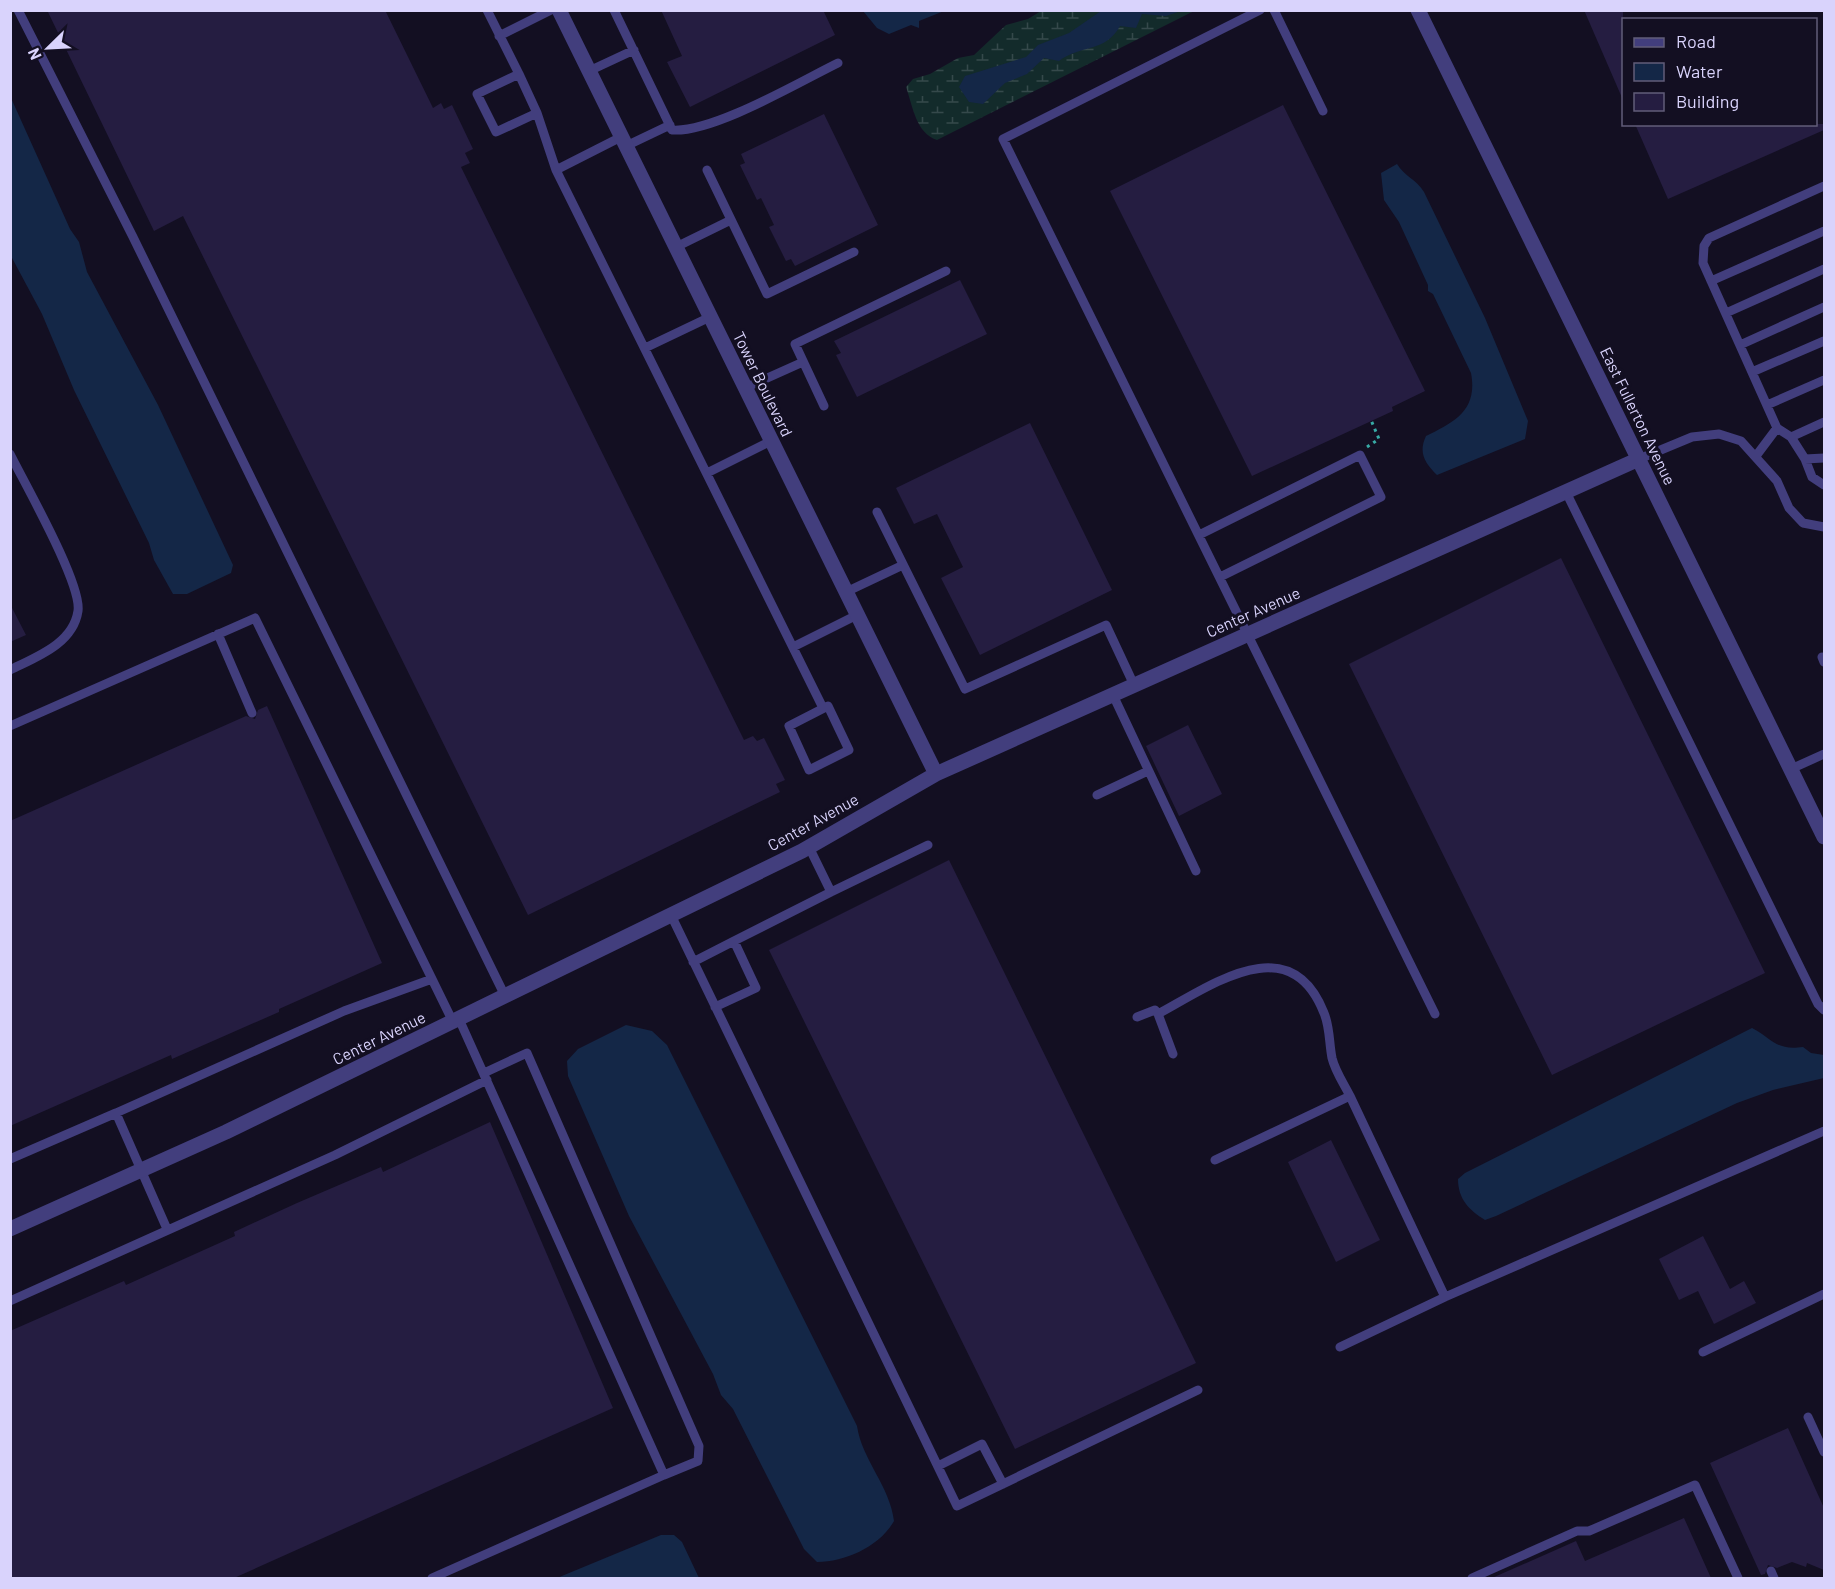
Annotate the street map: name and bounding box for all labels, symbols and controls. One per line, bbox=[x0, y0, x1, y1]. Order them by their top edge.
north arrow bbox=[18, 18, 78, 78]
legend bbox=[1622, 18, 1817, 126]
text: Road bbox=[1676, 30, 1716, 52]
text: N bbox=[23, 46, 45, 63]
text: Water bbox=[1676, 60, 1723, 82]
text: Building bbox=[1676, 90, 1739, 112]
street label: Tower Boulevard bbox=[730, 328, 797, 439]
street label: East Fullerton Avenue bbox=[1597, 344, 1680, 488]
street label: Center Avenue bbox=[1203, 582, 1303, 641]
street label: Center Avenue bbox=[764, 789, 861, 854]
street label: Center Avenue bbox=[329, 1007, 428, 1068]

